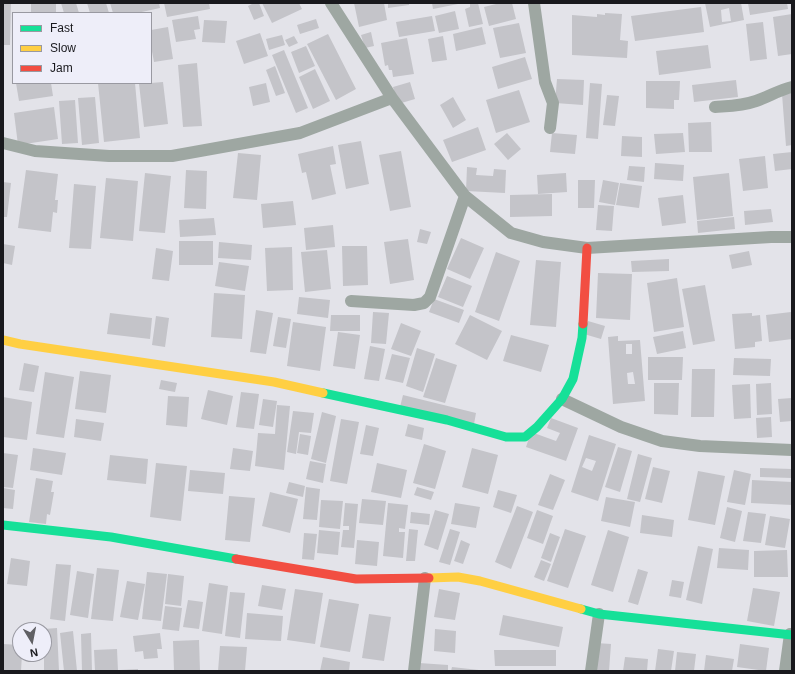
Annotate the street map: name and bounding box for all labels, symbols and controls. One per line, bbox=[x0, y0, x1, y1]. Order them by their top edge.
legend bbox=[12, 12, 152, 84]
text: Fast bbox=[50, 21, 73, 35]
text: Slow bbox=[50, 41, 76, 55]
text: Jam bbox=[50, 61, 73, 75]
north arrow bbox=[12, 622, 52, 662]
text: N bbox=[29, 646, 39, 659]

